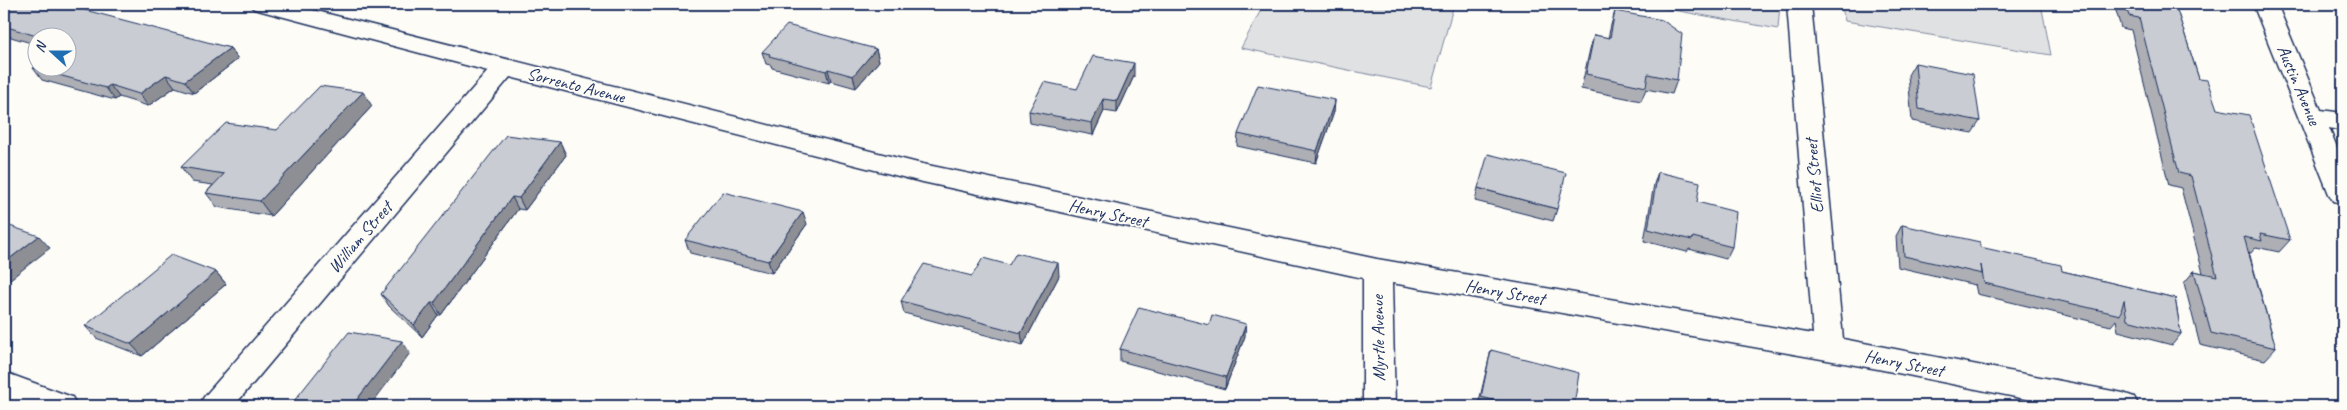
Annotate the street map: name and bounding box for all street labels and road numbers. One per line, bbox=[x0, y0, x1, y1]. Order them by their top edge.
street label: Austin Avenue bbox=[2272, 42, 2326, 129]
street label: Sorrento Avenue bbox=[525, 62, 628, 108]
street label: Elliot Street bbox=[1800, 135, 1828, 214]
street label: Henry Street bbox=[1067, 194, 1152, 233]
street label: William Street bbox=[323, 195, 399, 277]
street label: Henry Street bbox=[1464, 274, 1549, 310]
street label: Myrtle Avenue bbox=[1366, 294, 1390, 381]
street label: Henry Street bbox=[1863, 345, 1948, 382]

